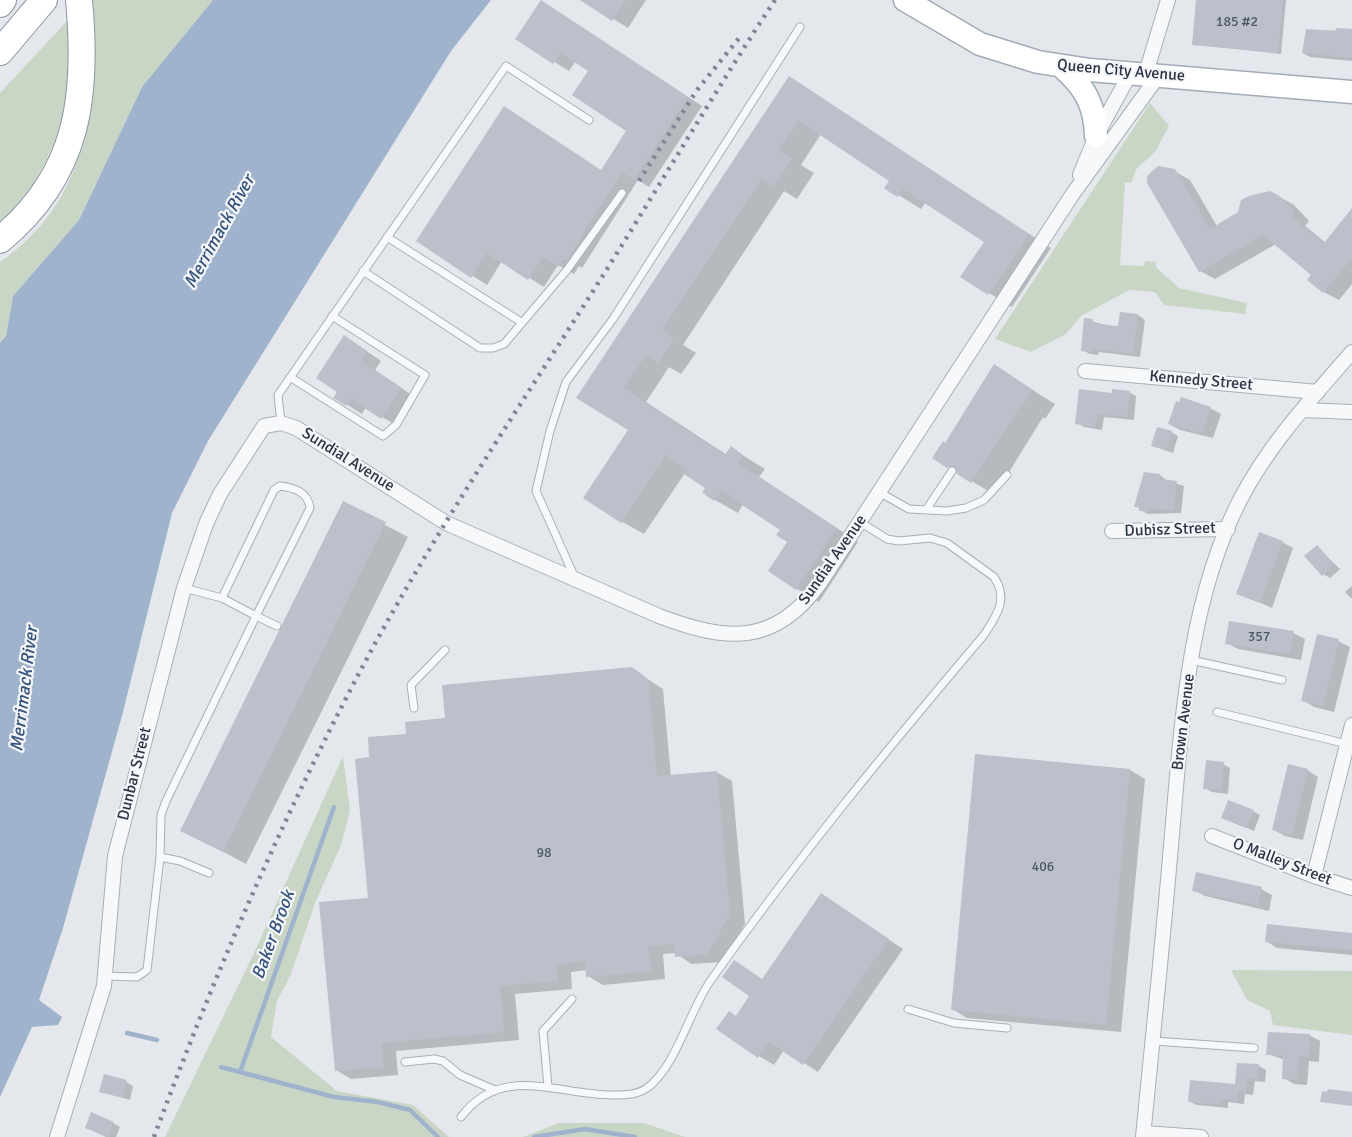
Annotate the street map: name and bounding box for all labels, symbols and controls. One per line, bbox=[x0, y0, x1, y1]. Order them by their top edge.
house number: 185 #2 bbox=[1216, 14, 1258, 30]
street label: Queen City Avenue bbox=[1056, 56, 1186, 86]
water label: Merrimack River bbox=[180, 172, 260, 292]
street label: Kennedy Street bbox=[1148, 367, 1254, 395]
street label: Sundial Avenue bbox=[298, 424, 398, 496]
street label: Sundial Avenue bbox=[795, 511, 871, 609]
street label: Dubisz Street bbox=[1124, 519, 1216, 541]
water label: Merrimack River bbox=[7, 625, 43, 753]
house number: 357 bbox=[1248, 629, 1270, 645]
street label: Brown Avenue bbox=[1169, 673, 1199, 771]
street label: Dunbar Street bbox=[114, 725, 156, 823]
street label: O Malley Street bbox=[1230, 834, 1334, 890]
house number: 98 bbox=[536, 845, 552, 861]
house number: 406 bbox=[1032, 859, 1054, 875]
water label: Baker Brook bbox=[248, 888, 300, 982]

